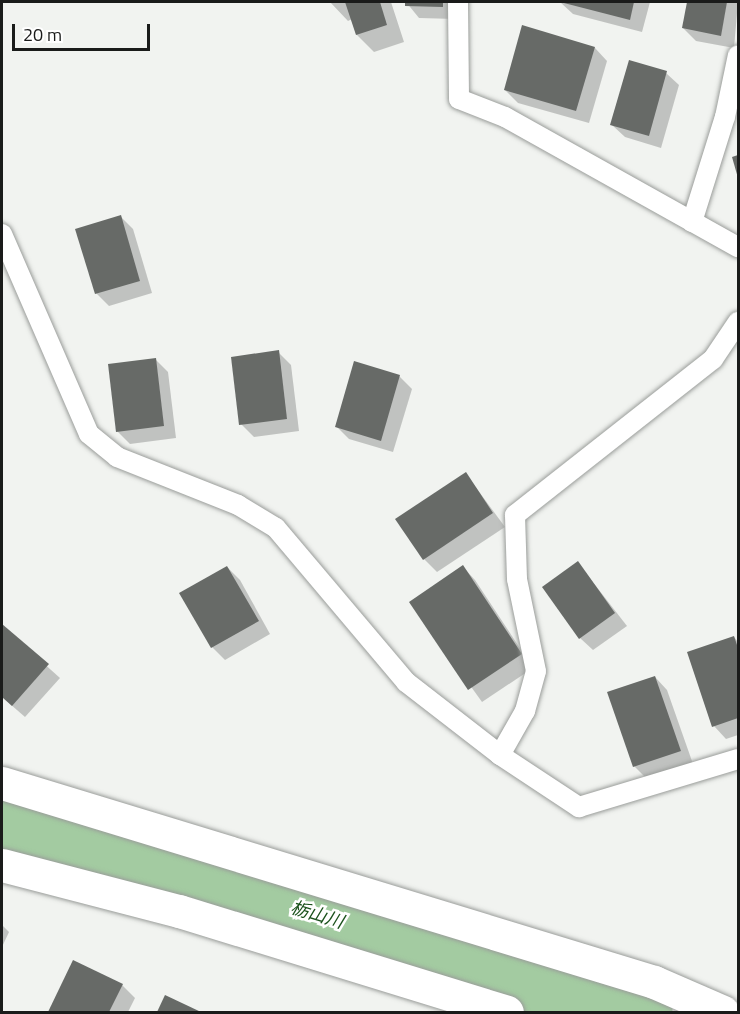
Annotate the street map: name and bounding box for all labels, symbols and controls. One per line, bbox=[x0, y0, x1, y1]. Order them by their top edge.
scale bar bbox=[15, 12, 153, 50]
text: 20 m bbox=[23, 21, 62, 48]
water label: 栃山川 bbox=[288, 897, 346, 933]

